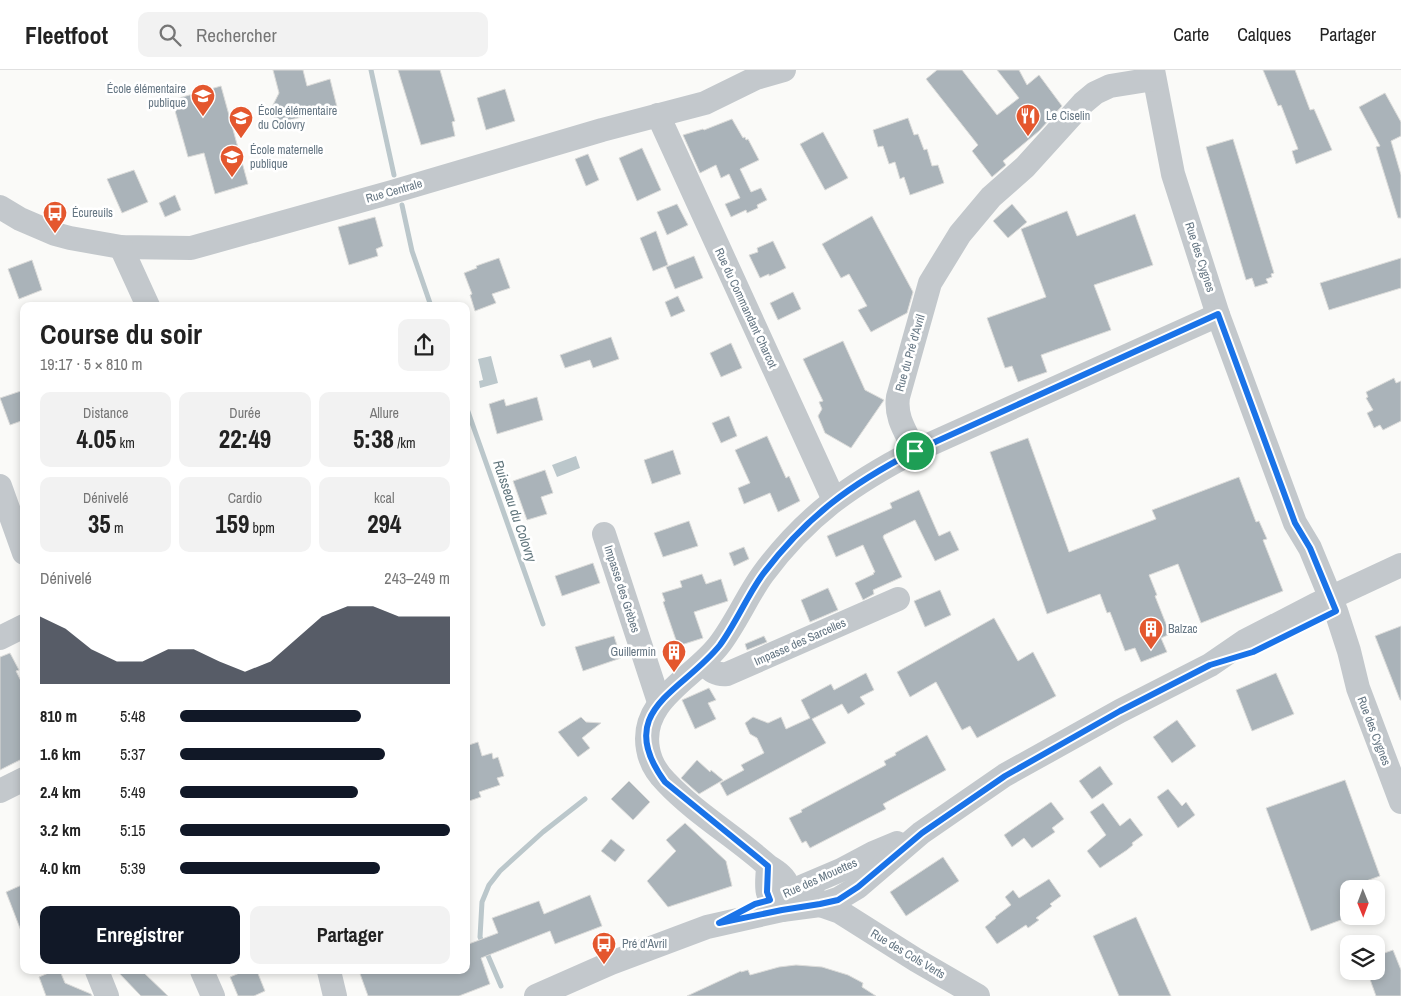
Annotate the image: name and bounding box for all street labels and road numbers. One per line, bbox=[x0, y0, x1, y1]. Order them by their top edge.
street label: Rue Centrale bbox=[364, 175, 424, 207]
street label: Rue des Cygnes bbox=[1181, 220, 1219, 294]
street label: Rue du Commandant Charcot bbox=[711, 245, 781, 371]
street label: Rue du Pré d'Avril bbox=[891, 313, 929, 393]
street label: Impasse des Grèbes bbox=[600, 543, 644, 635]
street label: Impasse des Sarcelles bbox=[752, 615, 849, 669]
street label: Rue des Cygnes bbox=[1353, 694, 1395, 768]
street label: Rue des Mouettes bbox=[780, 854, 860, 902]
street label: Rue des Cols Verts bbox=[868, 925, 948, 983]

